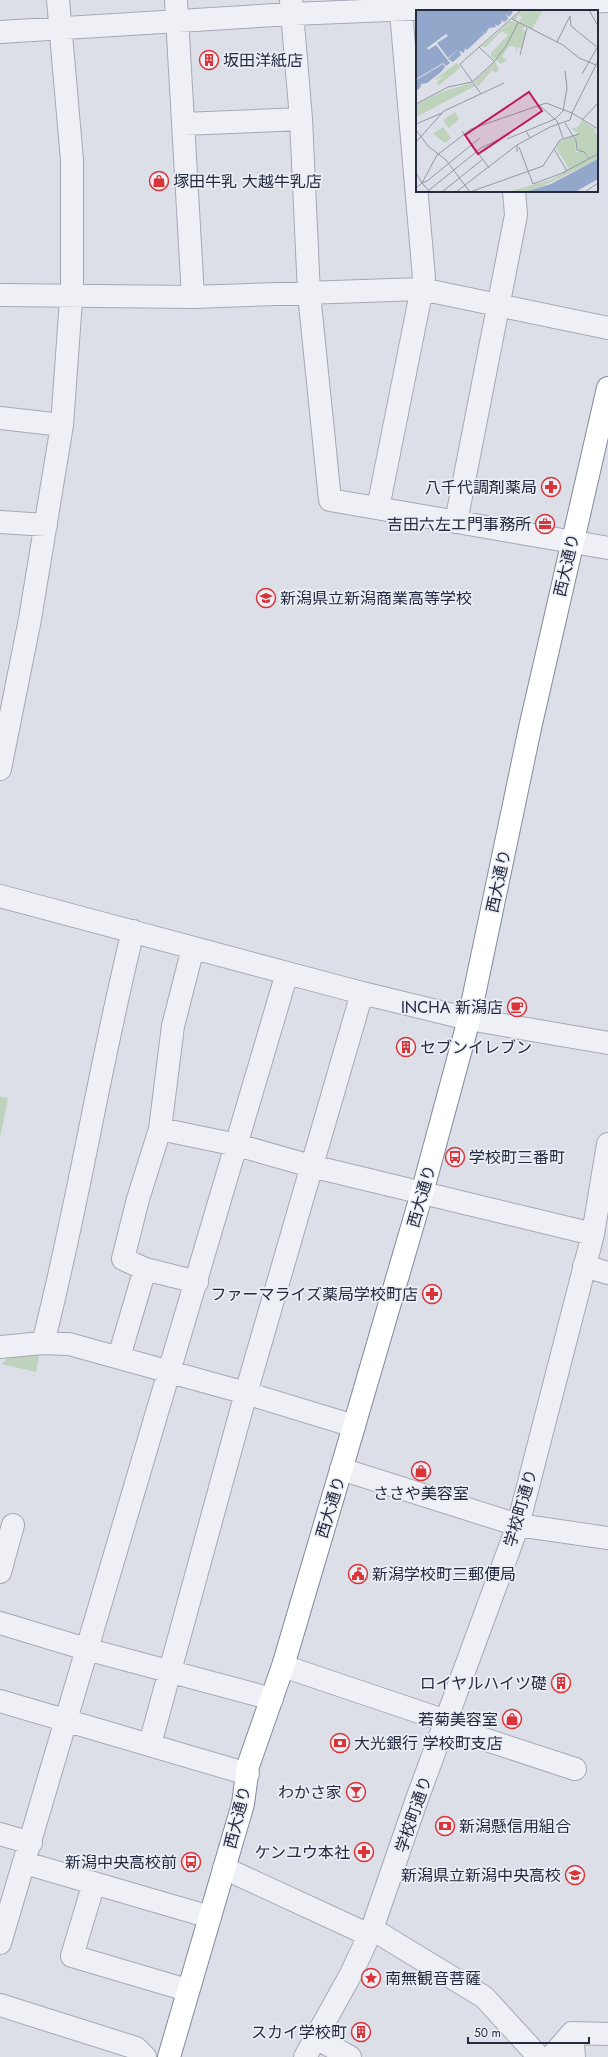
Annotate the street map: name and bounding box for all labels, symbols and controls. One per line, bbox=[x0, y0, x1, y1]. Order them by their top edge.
inset map bbox=[416, 10, 598, 192]
building icon: 坂田洋紙店 bbox=[198, 49, 220, 71]
place label: 坂田洋紙店 bbox=[223, 49, 303, 72]
shop icon: 塚田牛乳 大越牛乳店 bbox=[148, 170, 170, 192]
place label: 塚田牛乳 大越牛乳店 bbox=[173, 170, 322, 193]
place label: 八千代調剤薬局 bbox=[425, 476, 537, 499]
pharmacy icon: 八千代調剤薬局 bbox=[540, 476, 562, 498]
place label: 吉田六左エ門事務所 bbox=[387, 513, 531, 536]
office icon: 吉田六左エ門事務所 bbox=[534, 513, 556, 535]
street label: 西大通り bbox=[548, 531, 585, 599]
school or university icon: 新潟県立新潟商業高等学校 bbox=[255, 587, 277, 609]
place label: 新潟県立新潟商業高等学校 bbox=[280, 587, 472, 610]
street label: 西大通り bbox=[481, 847, 516, 915]
place label: INCHA 新潟店 bbox=[401, 996, 503, 1019]
cafe icon: INCHA 新潟店 bbox=[506, 996, 528, 1018]
building icon: セブンイレブン bbox=[395, 1036, 417, 1058]
place label: セブンイレブン bbox=[420, 1036, 532, 1059]
bus stop icon: 学校町三番町 bbox=[444, 1146, 466, 1168]
place label: 学校町三番町 bbox=[469, 1146, 565, 1169]
street label: 西大通り bbox=[402, 1162, 441, 1230]
place label: ファーマライズ薬局学校町店 bbox=[210, 1283, 418, 1306]
pharmacy icon: ファーマライズ薬局学校町店 bbox=[421, 1283, 443, 1305]
shop icon: ささや美容室 bbox=[410, 1460, 432, 1482]
street label: 学校町通り bbox=[498, 1467, 543, 1550]
street label: 西大通り bbox=[310, 1473, 351, 1541]
place label: ささや美容室 bbox=[373, 1482, 469, 1505]
public building icon: 新潟学校町三郵便局 bbox=[347, 1563, 369, 1585]
place label: 新潟学校町三郵便局 bbox=[372, 1563, 516, 1586]
place label: ロイヤルハイツ礎 bbox=[420, 1672, 547, 1695]
building icon: ロイヤルハイツ礎 bbox=[550, 1672, 572, 1694]
place label: 若菊美容室 bbox=[418, 1708, 498, 1731]
shop icon: 若菊美容室 bbox=[501, 1708, 523, 1730]
bank icon: 大光銀行 学校町支店 bbox=[329, 1732, 351, 1754]
place label: 大光銀行 学校町支店 bbox=[354, 1732, 503, 1755]
street label: 学校町通り bbox=[390, 1773, 437, 1856]
place label: わかさ家 bbox=[278, 1781, 342, 1804]
bar icon: わかさ家 bbox=[345, 1781, 367, 1803]
street label: 西大通り bbox=[219, 1783, 256, 1851]
bank icon: 新潟懸信用組合 bbox=[434, 1815, 456, 1837]
place label: 新潟懸信用組合 bbox=[459, 1815, 571, 1838]
place label: ケンユウ本社 bbox=[254, 1841, 350, 1864]
pharmacy icon: ケンユウ本社 bbox=[353, 1841, 375, 1863]
place label: 新潟中央高校前 bbox=[65, 1851, 177, 1874]
bus stop icon: 新潟中央高校前 bbox=[180, 1851, 202, 1873]
place label: 新潟県立新潟中央高校 bbox=[401, 1864, 561, 1887]
school or university icon: 新潟県立新潟中央高校 bbox=[564, 1864, 586, 1886]
place icon: 南無観音菩薩 bbox=[360, 1967, 382, 1989]
place label: 南無観音菩薩 bbox=[385, 1967, 481, 1990]
scale bar bbox=[468, 2019, 589, 2045]
place label: スカイ学校町 bbox=[251, 2021, 347, 2044]
building icon: スカイ学校町 bbox=[350, 2021, 372, 2043]
text: 50 m bbox=[474, 2024, 501, 2042]

